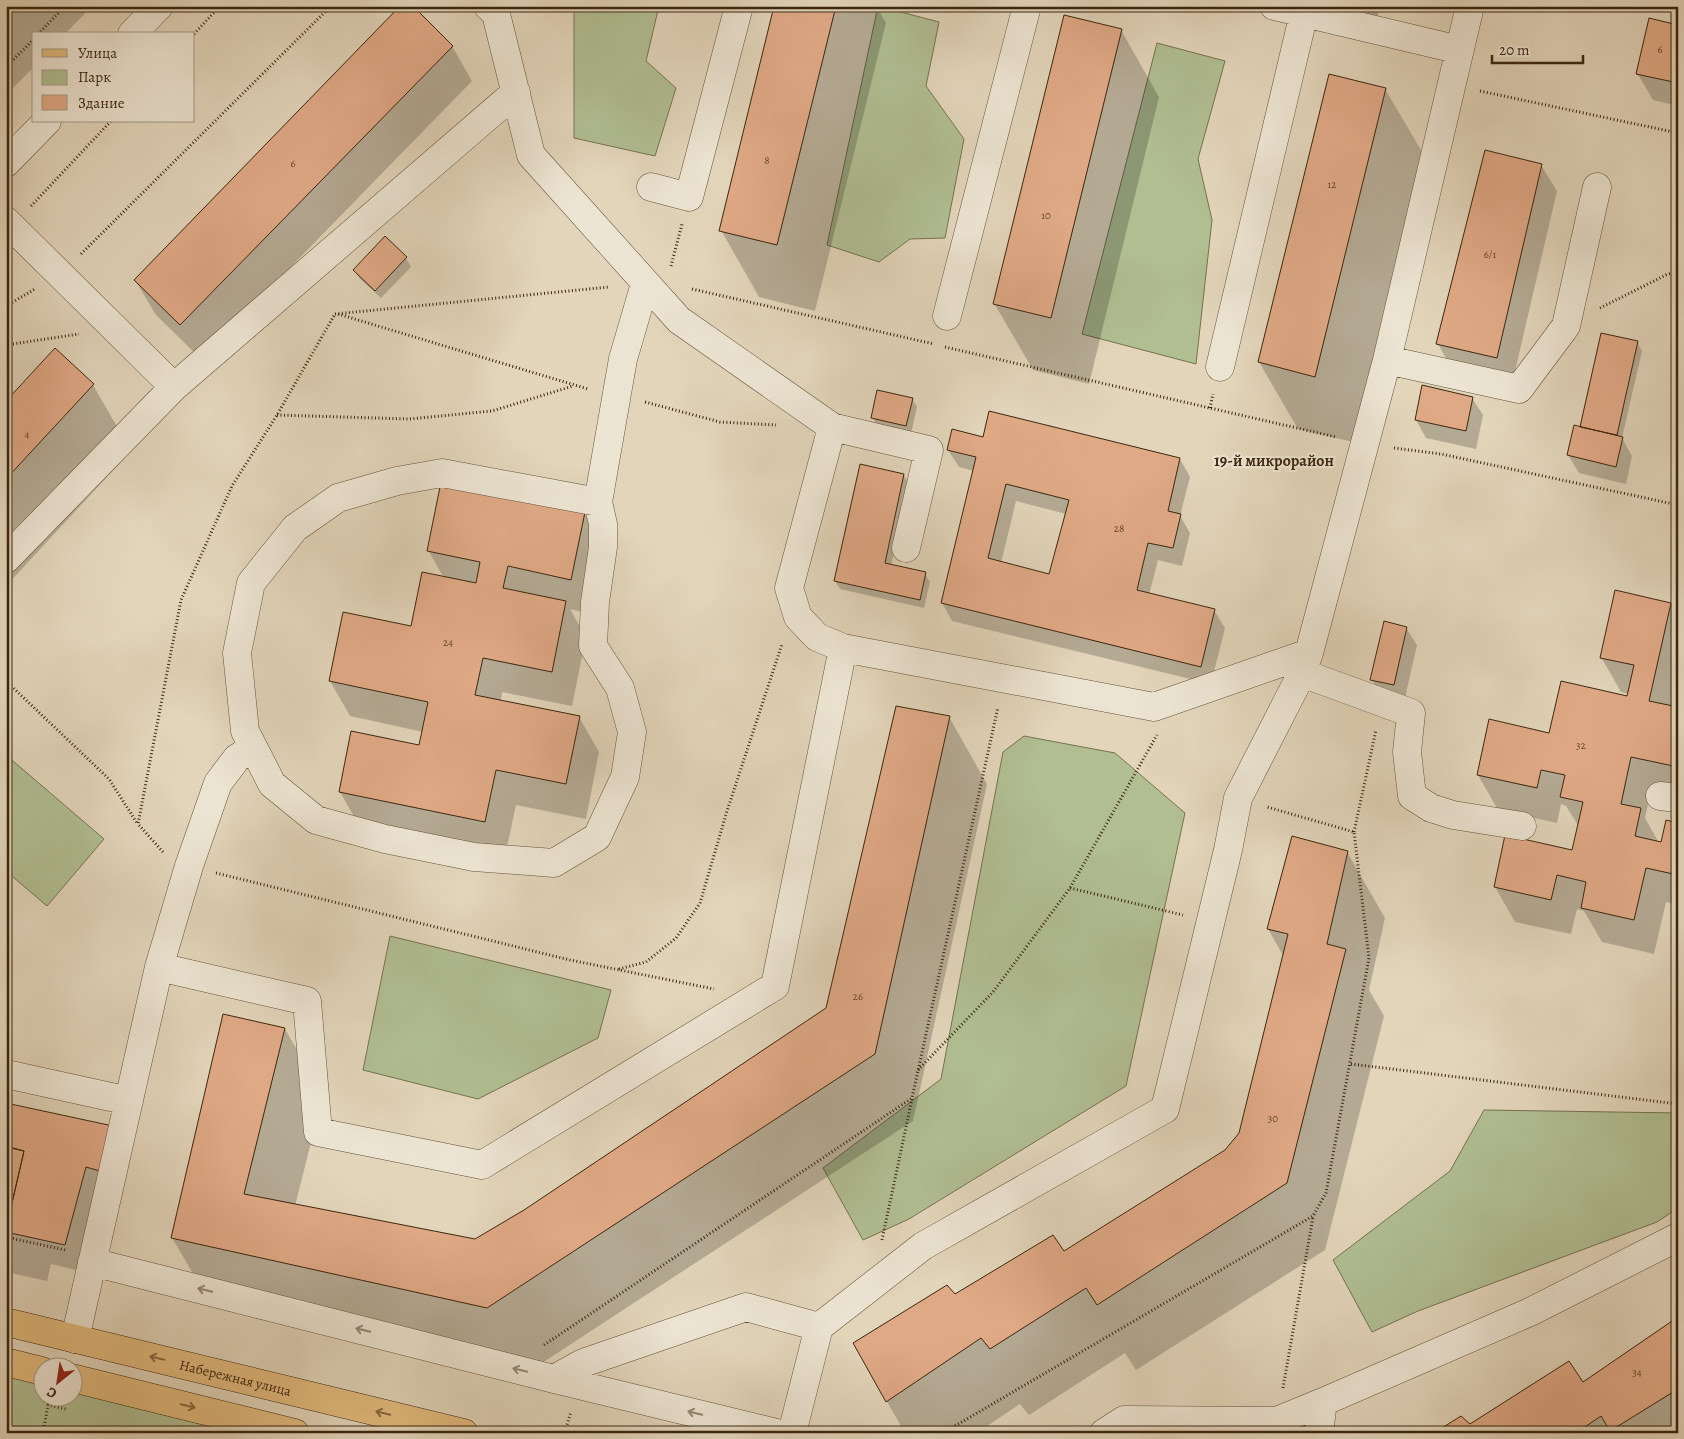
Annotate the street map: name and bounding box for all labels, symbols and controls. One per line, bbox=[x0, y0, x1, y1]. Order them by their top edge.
legend bbox=[32, 32, 195, 122]
scale bar bbox=[1492, 32, 1583, 64]
text: 20 m bbox=[1499, 40, 1530, 60]
house number: 6 bbox=[1657, 42, 1663, 57]
text: Улица bbox=[78, 43, 117, 63]
text: Парк bbox=[78, 67, 111, 87]
text: Здание bbox=[78, 93, 125, 113]
house number: 8 bbox=[764, 153, 770, 168]
house number: 6 bbox=[290, 156, 296, 171]
house number: 12 bbox=[1328, 177, 1337, 192]
house number: 10 bbox=[1041, 208, 1051, 223]
house number: 6/1 bbox=[1484, 247, 1496, 262]
house number: 4 bbox=[25, 427, 30, 442]
district label: 19-й микрорайон bbox=[1214, 450, 1334, 472]
house number: 28 bbox=[1114, 521, 1124, 536]
house number: 24 bbox=[443, 635, 453, 650]
house number: 32 bbox=[1576, 738, 1586, 753]
house number: 26 bbox=[853, 989, 863, 1004]
house number: 30 bbox=[1268, 1111, 1278, 1126]
one-way arrow bbox=[198, 1285, 214, 1295]
one-way arrow bbox=[355, 1325, 371, 1335]
one-way arrow bbox=[149, 1353, 165, 1363]
street label: Набережная улица bbox=[177, 1355, 294, 1401]
north arrow bbox=[32, 1356, 82, 1406]
one-way arrow bbox=[513, 1365, 529, 1375]
house number: 34 bbox=[1632, 1365, 1642, 1380]
text: С bbox=[43, 1382, 60, 1403]
one-way arrow bbox=[179, 1402, 195, 1411]
one-way arrow bbox=[375, 1408, 391, 1417]
one-way arrow bbox=[688, 1408, 704, 1417]

